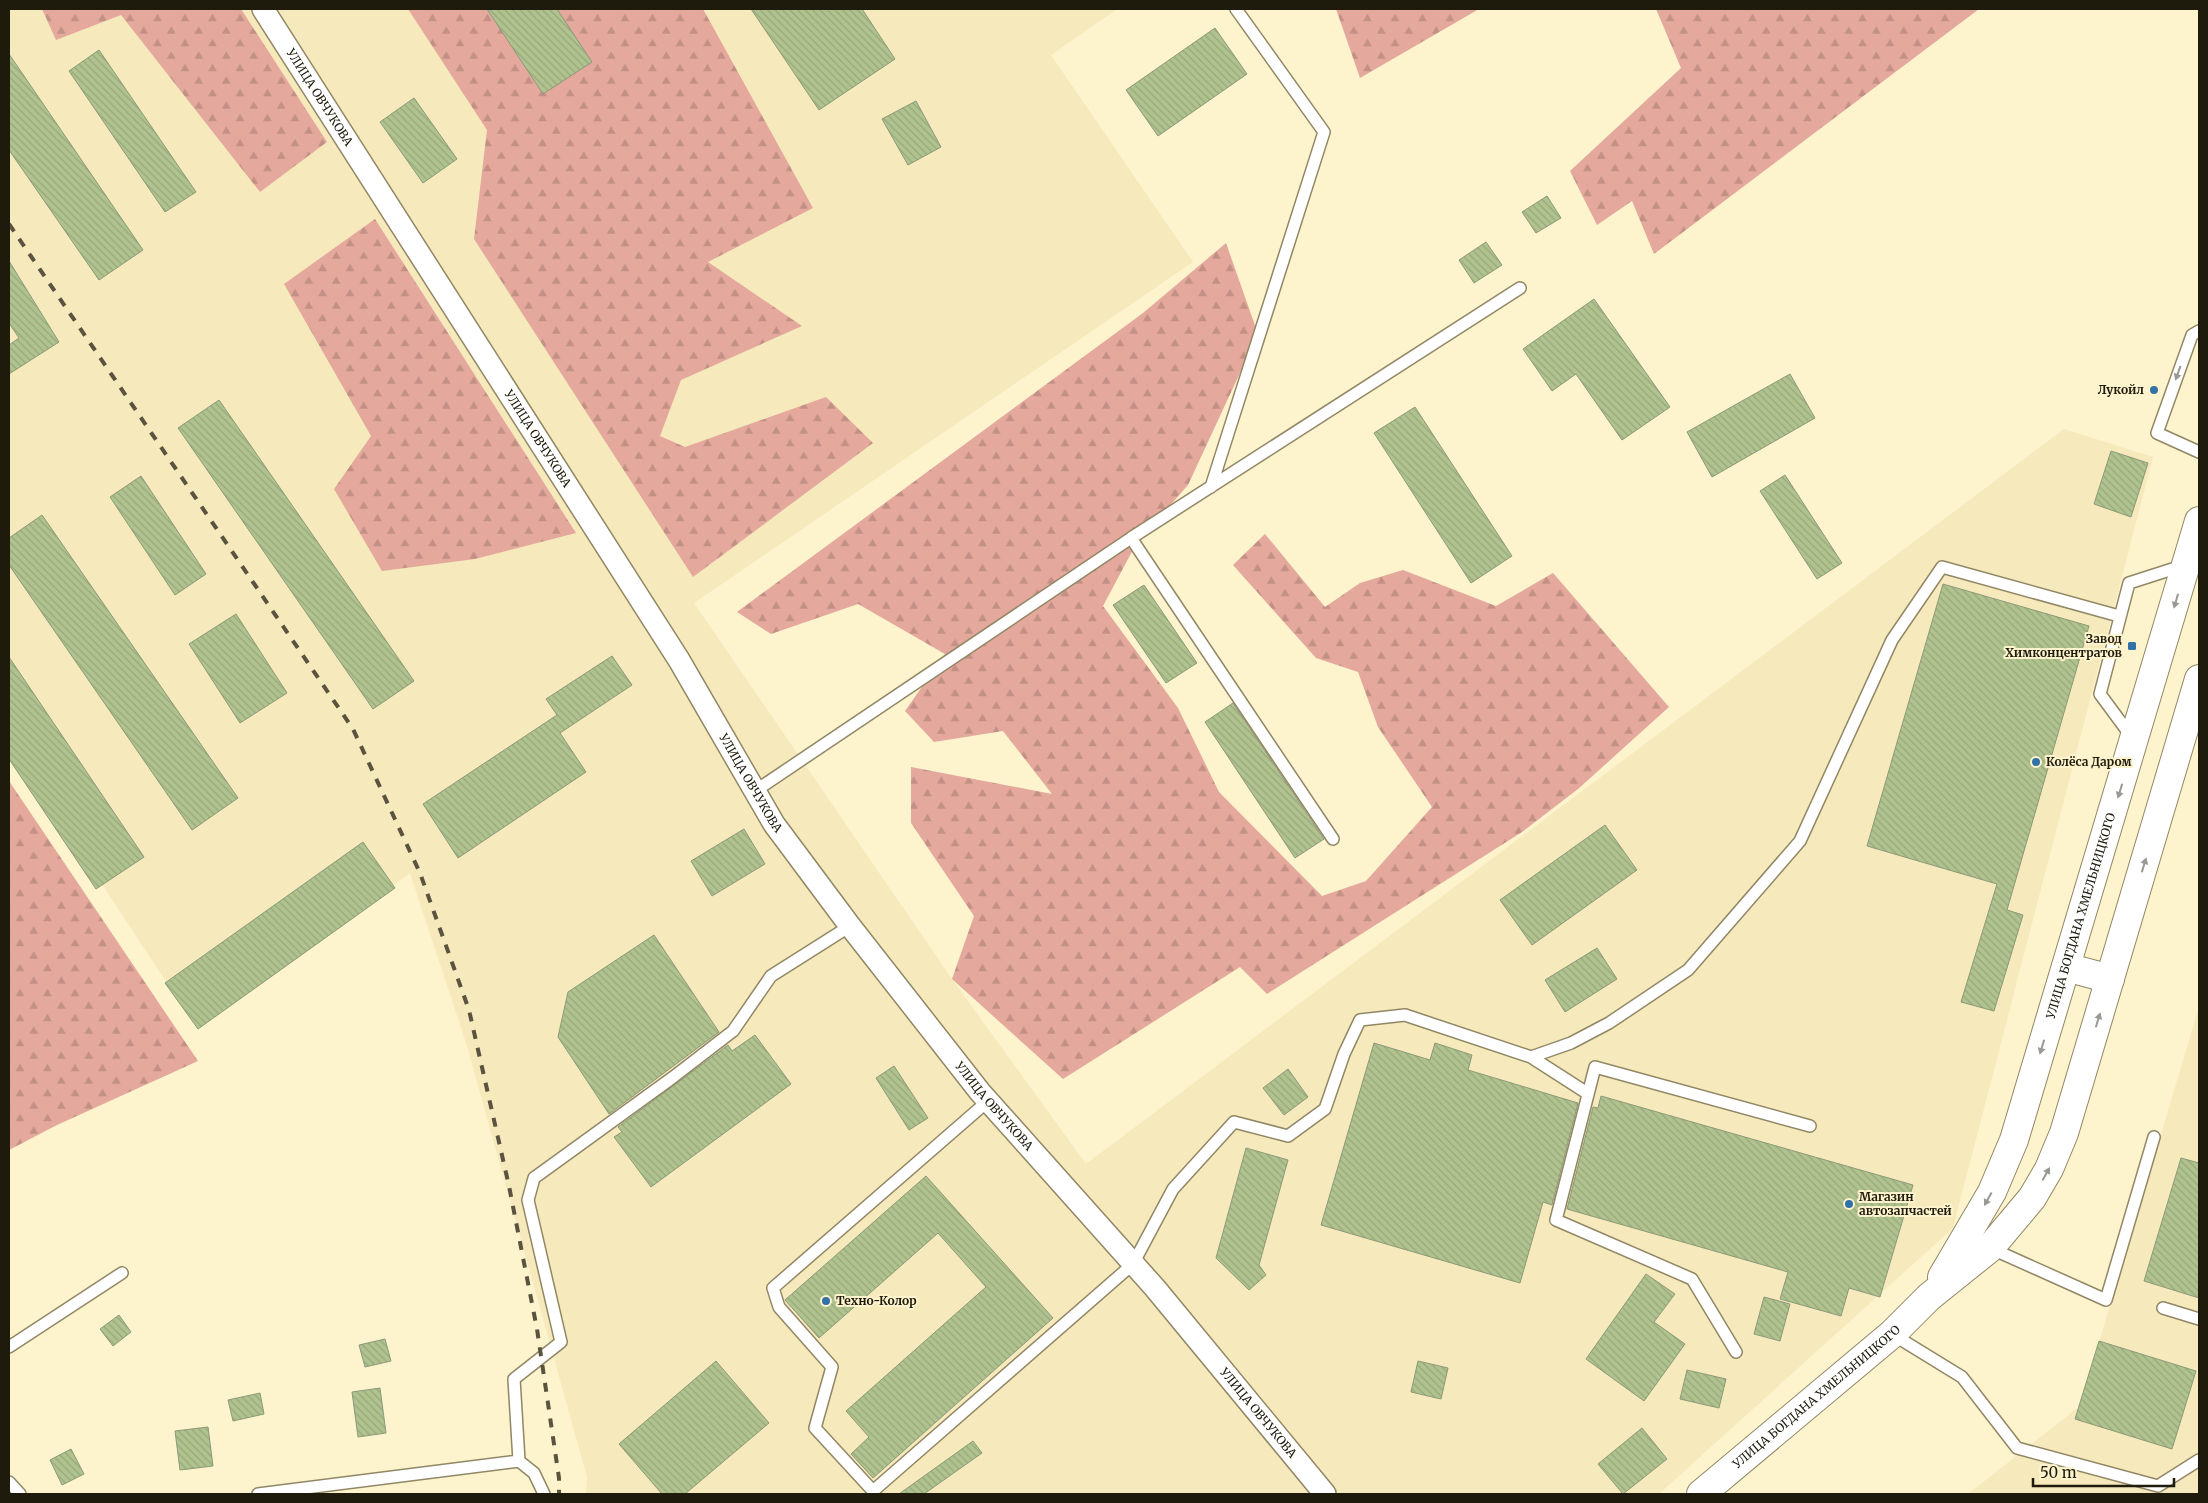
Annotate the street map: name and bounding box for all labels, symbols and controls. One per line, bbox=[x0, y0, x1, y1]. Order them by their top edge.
street label: УЛИЦА ОВЧУКОВА bbox=[283, 45, 357, 149]
one-way arrow bbox=[2174, 366, 2181, 381]
place label: Лукойл bbox=[2098, 382, 2145, 397]
marker: Лукойл bbox=[2148, 384, 2160, 396]
street label: УЛИЦА ОВЧУКОВА bbox=[501, 386, 575, 490]
one-way arrow bbox=[2171, 594, 2179, 609]
place label: Завод Химконцентратов bbox=[2005, 631, 2123, 660]
marker: Завод Химконцентратов bbox=[2126, 640, 2138, 652]
street label: УЛИЦА ОВЧУКОВА bbox=[716, 730, 786, 836]
place label: Колёса Даром bbox=[2046, 754, 2132, 769]
marker: Колёса Даром bbox=[2030, 756, 2042, 768]
one-way arrow bbox=[2115, 783, 2123, 798]
street label: УЛИЦА БОГДАНА ХМЕЛЬНИЦКОГО bbox=[2042, 811, 2118, 1021]
one-way arrow bbox=[2141, 857, 2149, 872]
one-way arrow bbox=[2094, 1013, 2102, 1028]
one-way arrow bbox=[2038, 1039, 2046, 1054]
street label: УЛИЦА ОВЧУКОВА bbox=[952, 1058, 1037, 1154]
one-way arrow bbox=[2042, 1167, 2050, 1181]
place label: Магазин автозапчастей bbox=[1859, 1189, 1952, 1218]
one-way arrow bbox=[1984, 1192, 1992, 1207]
marker: Магазин автозапчастей bbox=[1843, 1198, 1855, 1210]
place label: Техно-Колор bbox=[836, 1293, 917, 1308]
marker: Техно-Колор bbox=[820, 1295, 832, 1307]
street label: УЛИЦА БОГДАНА ХМЕЛЬНИЦКОГО bbox=[1729, 1322, 1904, 1472]
street label: УЛИЦА ОВЧУКОВА bbox=[1216, 1364, 1300, 1461]
scale bar bbox=[2033, 1456, 2174, 1488]
text: 50 m bbox=[2040, 1463, 2077, 1482]

